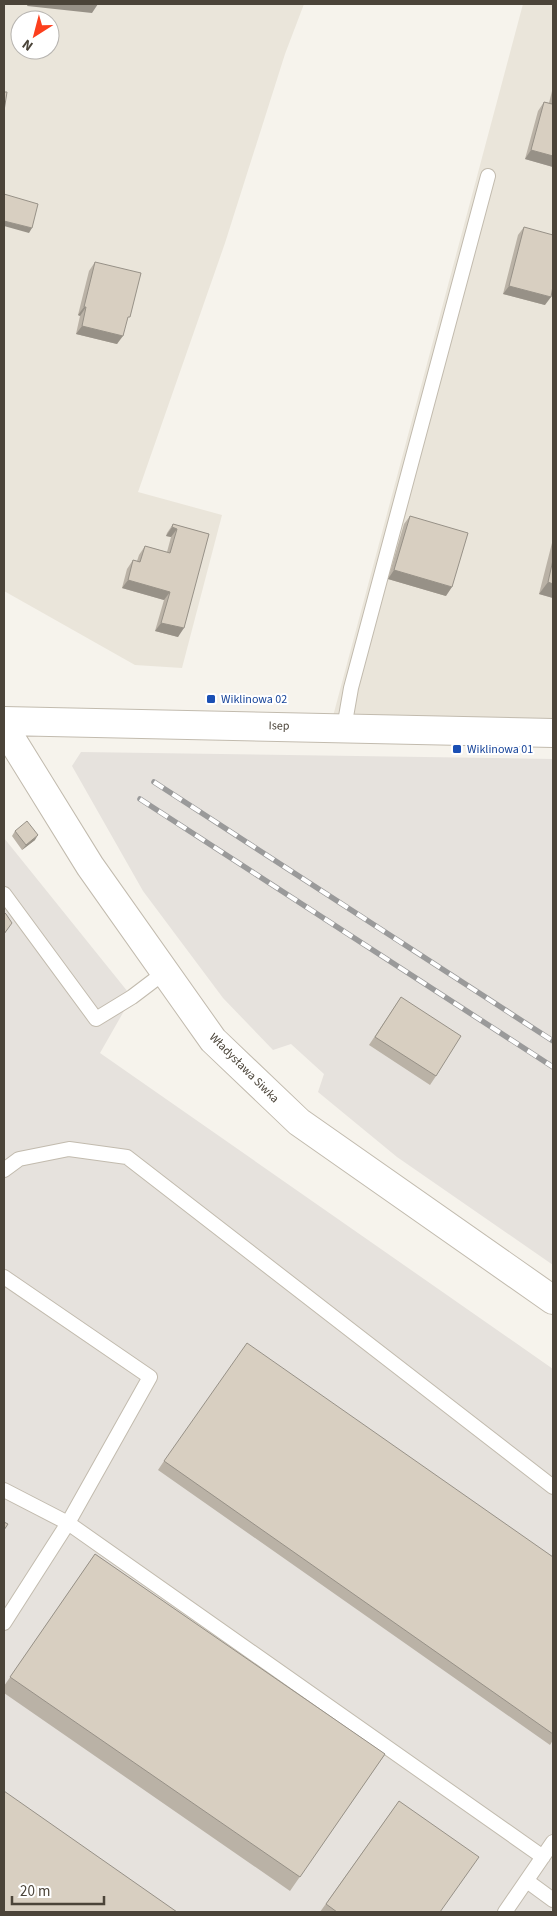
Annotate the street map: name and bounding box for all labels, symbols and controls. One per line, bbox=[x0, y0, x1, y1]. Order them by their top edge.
north arrow bbox=[10, 10, 60, 60]
text: N bbox=[18, 34, 38, 56]
place label: Wiklinowa 02 bbox=[221, 691, 287, 708]
marker: Wiklinowa 02 bbox=[205, 693, 217, 705]
street label: Isep bbox=[268, 717, 290, 735]
place label: Wiklinowa 01 bbox=[467, 741, 533, 758]
marker: Wiklinowa 01 bbox=[451, 743, 463, 755]
street label: Władysława Siwka bbox=[205, 1029, 283, 1107]
scale bar bbox=[12, 1874, 105, 1906]
text: 20 m bbox=[20, 1881, 50, 1902]

